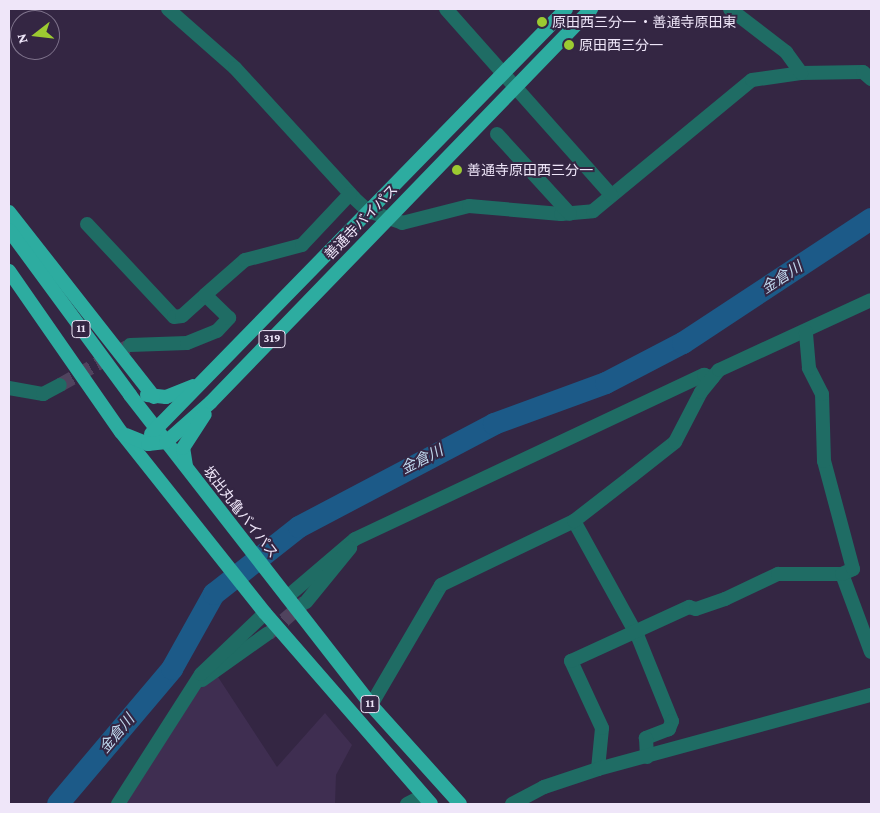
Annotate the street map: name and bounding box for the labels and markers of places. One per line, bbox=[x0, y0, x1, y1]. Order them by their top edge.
place label: 原田西三分一 ・善通寺原田東 bbox=[552, 14, 737, 30]
marker: 原田西三分一 ・善通寺原田東 bbox=[536, 16, 548, 28]
place label: 原田西三分一 bbox=[579, 37, 663, 53]
marker: 原田西三分一 bbox=[563, 39, 575, 51]
place label: 善通寺原田西三分一 bbox=[467, 162, 593, 178]
marker: 善通寺原田西三分一 bbox=[451, 164, 463, 176]

